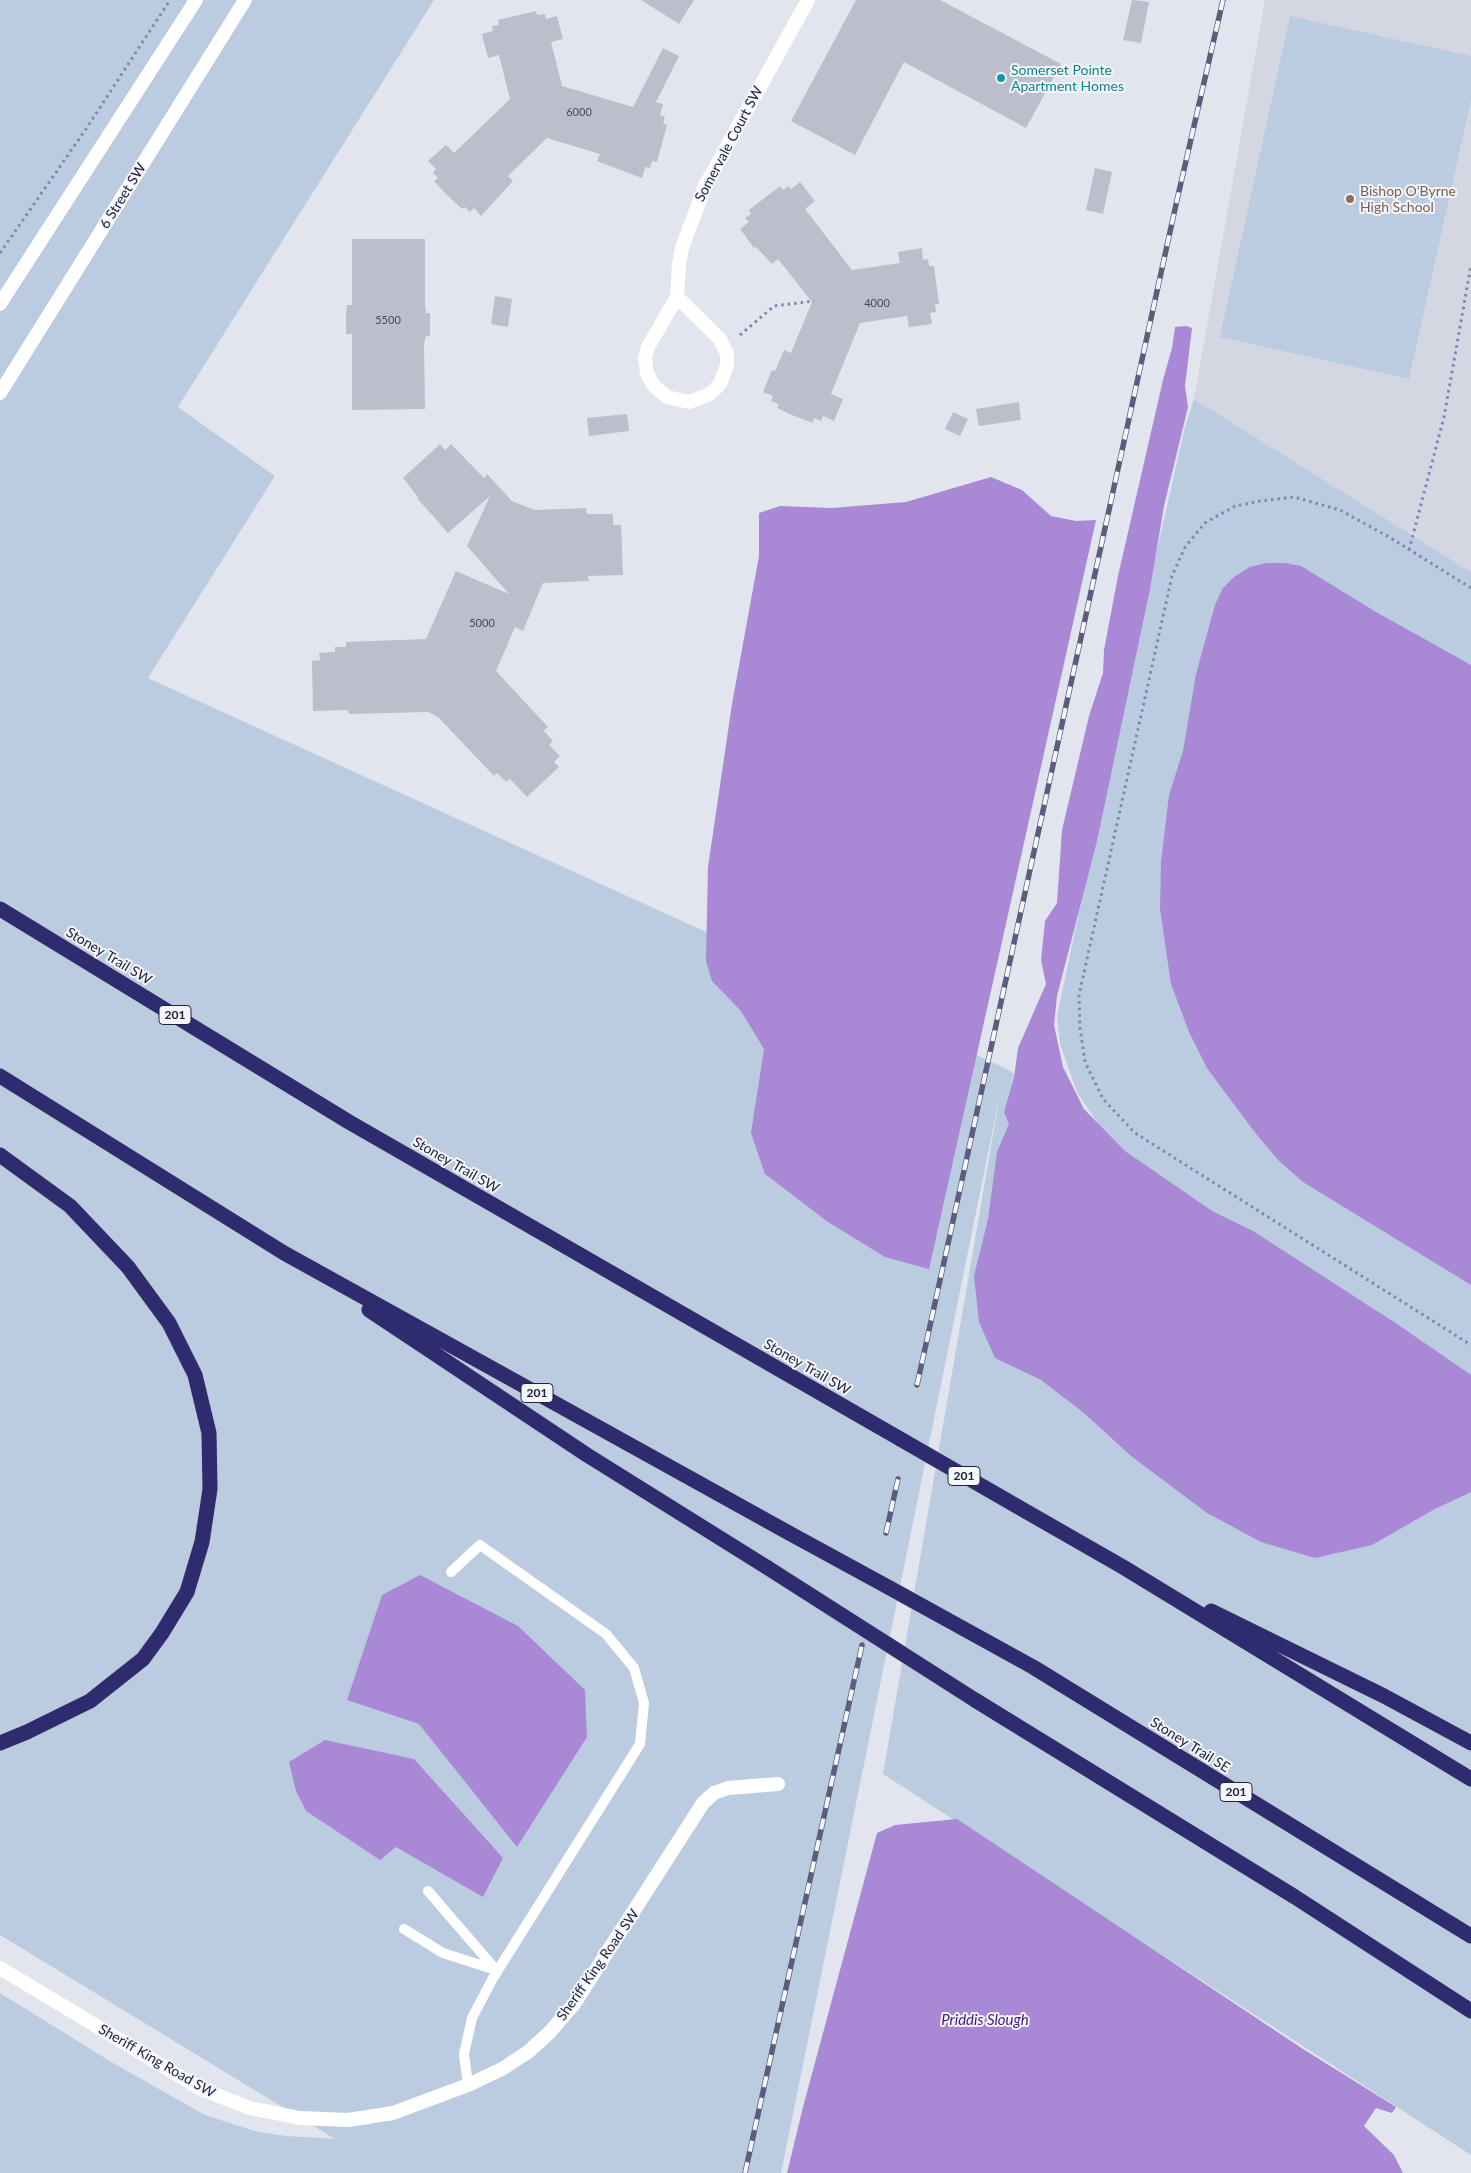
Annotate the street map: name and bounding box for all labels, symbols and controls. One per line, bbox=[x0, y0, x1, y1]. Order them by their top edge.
place label: Somerset Pointe Apartment Homes bbox=[1011, 62, 1124, 94]
marker: Somerset Pointe Apartment Homes bbox=[995, 72, 1007, 84]
street label: Somervale Court SW bbox=[691, 83, 767, 205]
house number: 6000 bbox=[566, 105, 592, 119]
street label: 6 Street SW bbox=[96, 160, 150, 232]
place label: Bishop O'Byrne High School bbox=[1360, 183, 1456, 216]
marker: Bishop O'Byrne High School bbox=[1344, 193, 1356, 205]
house number: 4000 bbox=[864, 296, 890, 310]
house number: 5500 bbox=[375, 313, 401, 327]
house number: 5000 bbox=[469, 616, 495, 630]
street label: Stoney Trail SW bbox=[63, 924, 155, 988]
road number: 201 bbox=[159, 1006, 191, 1024]
street label: Stoney Trail SW bbox=[410, 1133, 502, 1197]
street label: Stoney Trail SW bbox=[761, 1335, 853, 1399]
road number: 201 bbox=[521, 1384, 553, 1402]
road number: 201 bbox=[948, 1466, 980, 1485]
street label: Stoney Trail SE bbox=[1147, 1714, 1233, 1776]
road number: 201 bbox=[1220, 1782, 1252, 1801]
street label: Sheriff King Road SW bbox=[553, 1906, 643, 2024]
water label: Priddis Slough bbox=[941, 2011, 1029, 2029]
street label: Sheriff King Road SW bbox=[96, 2021, 218, 2101]

